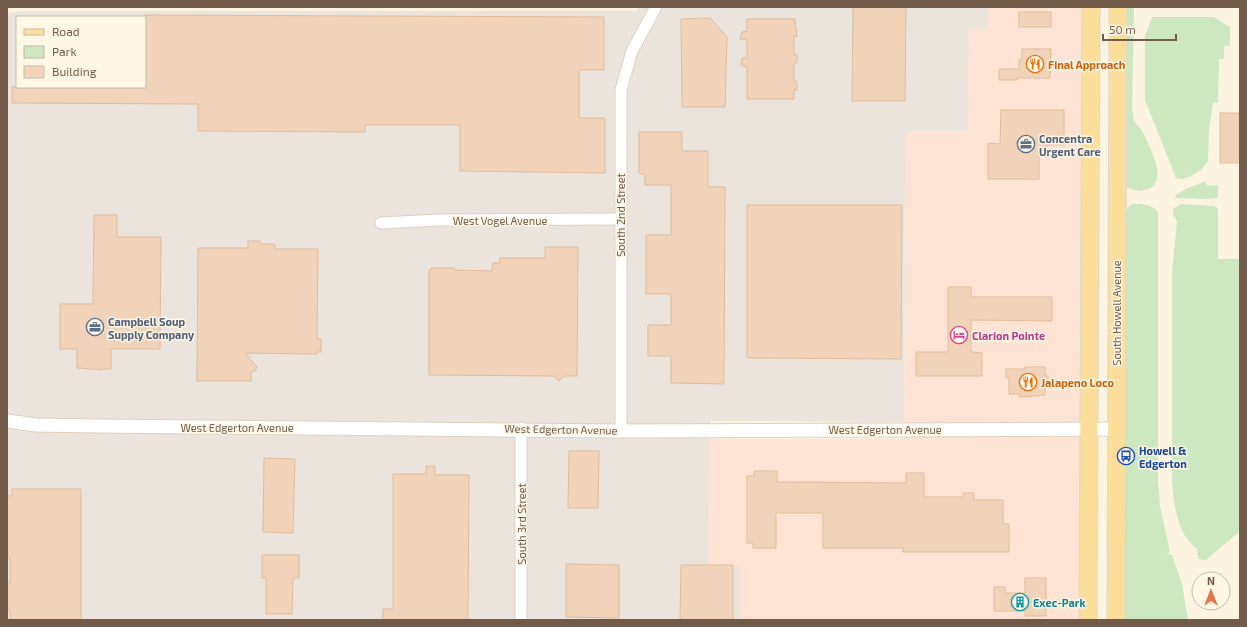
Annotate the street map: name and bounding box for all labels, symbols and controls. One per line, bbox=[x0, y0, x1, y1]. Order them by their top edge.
legend bbox=[16, 16, 146, 88]
scale bar bbox=[1103, 16, 1176, 42]
text: 50 m bbox=[1109, 22, 1136, 36]
text: Road bbox=[52, 24, 80, 38]
text: Park bbox=[52, 44, 77, 58]
restaurant icon: Final Approach bbox=[1025, 54, 1045, 74]
place label: Final Approach bbox=[1048, 58, 1125, 71]
text: Building bbox=[52, 64, 97, 78]
place label: Concentra Urgent Care bbox=[1039, 132, 1101, 158]
office icon: Concentra Urgent Care bbox=[1016, 134, 1036, 154]
street label: South 2nd Street bbox=[614, 173, 627, 257]
street label: West Vogel Avenue bbox=[453, 214, 547, 227]
street label: South Howell Avenue bbox=[1110, 260, 1123, 366]
place label: Campbell Soup Supply Company bbox=[108, 315, 195, 342]
office icon: Campbell Soup Supply Company bbox=[85, 317, 105, 337]
hotel icon: Clarion Pointe bbox=[949, 325, 969, 345]
place label: Clarion Pointe bbox=[972, 329, 1045, 342]
restaurant icon: Jalapeno Loco bbox=[1018, 372, 1038, 392]
place label: Jalapeno Loco bbox=[1041, 376, 1114, 389]
street label: West Edgerton Avenue bbox=[180, 421, 294, 434]
street label: West Edgerton Avenue bbox=[504, 422, 618, 436]
street label: West Edgerton Avenue bbox=[828, 423, 942, 436]
place label: Howell & Edgerton bbox=[1139, 444, 1187, 470]
bus stop icon: Howell & Edgerton bbox=[1116, 446, 1136, 466]
street label: South 3rd Street bbox=[515, 483, 528, 565]
north arrow bbox=[1191, 571, 1231, 611]
text: N bbox=[1207, 574, 1215, 587]
building icon: Exec-Park bbox=[1010, 592, 1030, 612]
place label: Exec-Park bbox=[1033, 596, 1086, 609]

